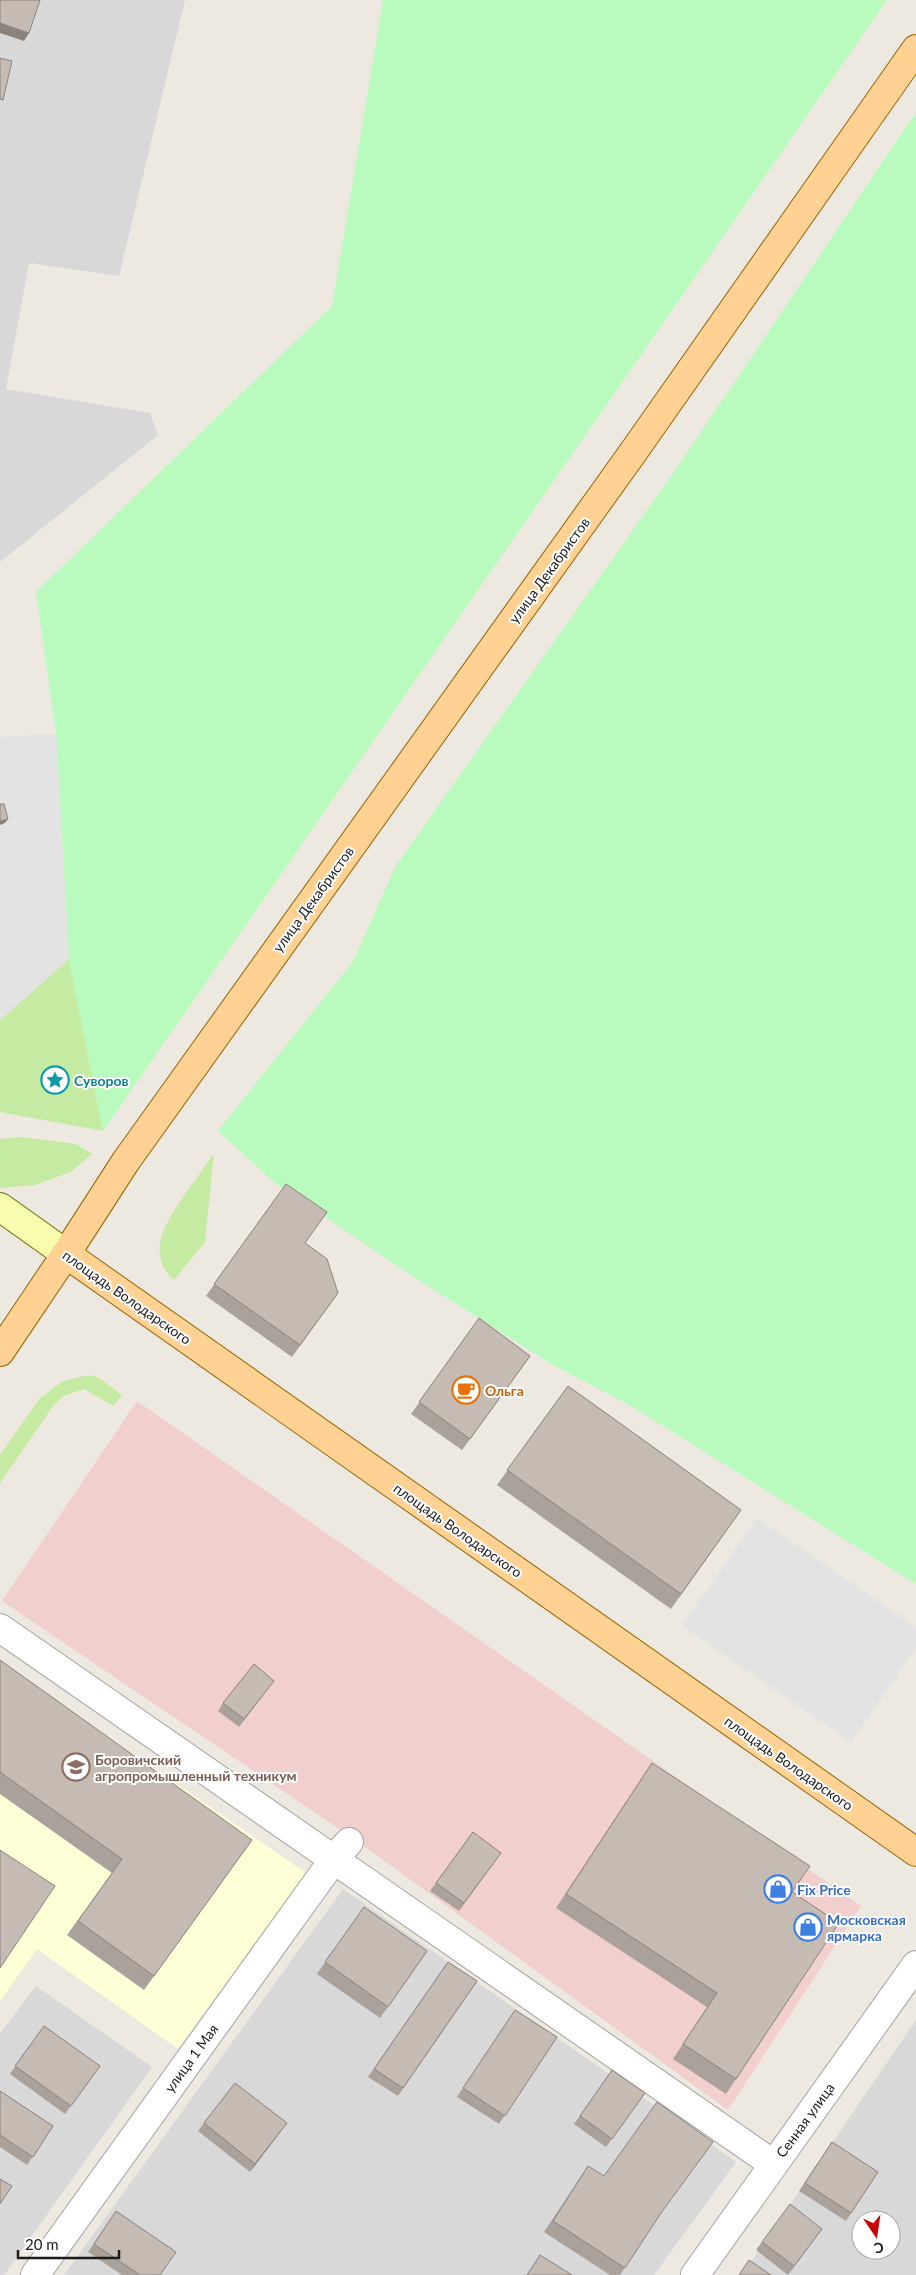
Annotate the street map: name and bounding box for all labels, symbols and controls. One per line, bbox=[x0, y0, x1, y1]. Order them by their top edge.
street label: улица Декабристов bbox=[505, 514, 593, 626]
street label: улица Декабристов bbox=[269, 843, 357, 955]
place icon: Суворов bbox=[40, 1065, 70, 1095]
place label: Суворов bbox=[74, 1072, 129, 1089]
street label: площадь Володарского bbox=[59, 1246, 195, 1348]
cafe icon: Ольга bbox=[451, 1375, 481, 1405]
place label: Ольга bbox=[485, 1382, 524, 1399]
street label: площадь Володарского bbox=[390, 1479, 526, 1581]
street label: площадь Володарского bbox=[721, 1712, 857, 1814]
place label: Боровичский агропромышленный техникум bbox=[95, 1751, 297, 1784]
school or university icon: Боровичский агропромышленный техникум bbox=[61, 1752, 91, 1782]
shop icon: Fix Price bbox=[763, 1874, 793, 1904]
place label: Fix Price bbox=[797, 1881, 851, 1898]
place label: Московская ярмарка bbox=[827, 1911, 906, 1944]
shop icon: Московская ярмарка bbox=[793, 1912, 823, 1942]
street label: улица 1 Мая bbox=[161, 2021, 221, 2095]
street label: Сенная улица bbox=[772, 2079, 838, 2161]
north arrow bbox=[851, 2210, 901, 2260]
scale bar bbox=[18, 2228, 119, 2260]
text: 20 m bbox=[25, 2235, 59, 2253]
text: С bbox=[872, 2239, 885, 2258]

